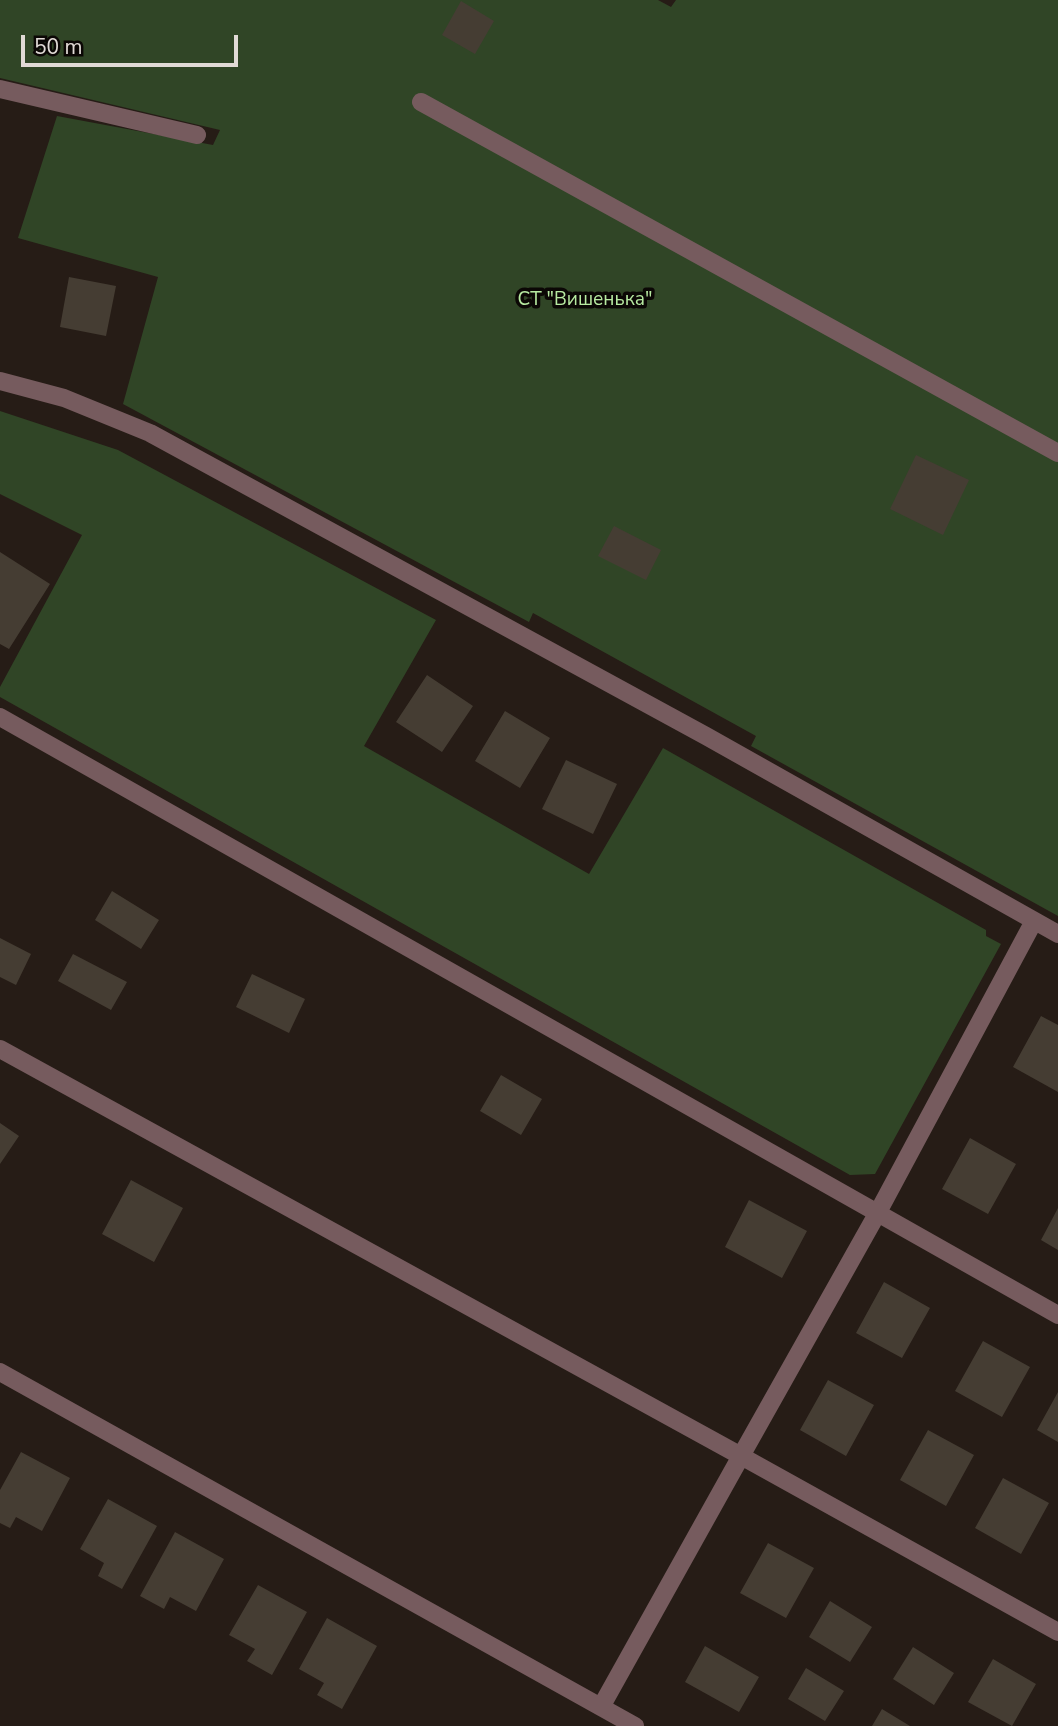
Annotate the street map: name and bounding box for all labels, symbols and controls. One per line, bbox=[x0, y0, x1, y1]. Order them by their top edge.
scale bar bbox=[24, 21, 242, 65]
text: 50 m bbox=[34, 33, 83, 61]
park label: СТ "Вишенька" bbox=[518, 289, 652, 311]

